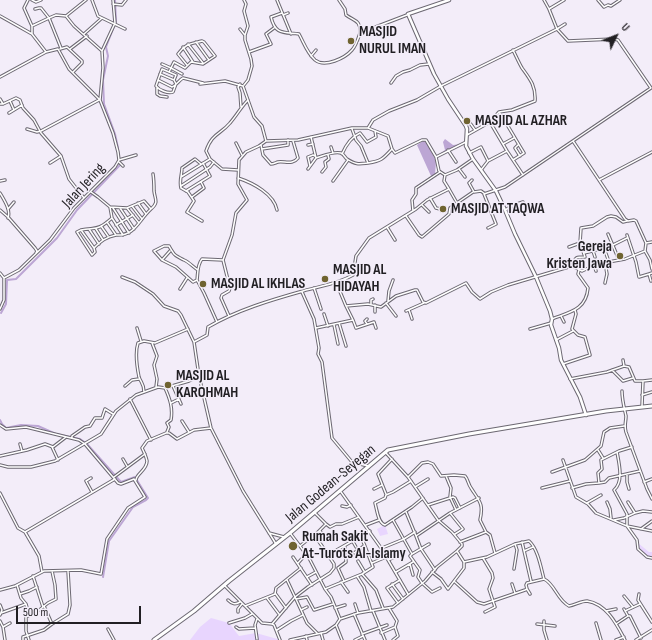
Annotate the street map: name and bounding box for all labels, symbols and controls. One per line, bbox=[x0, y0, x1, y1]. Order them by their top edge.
north arrow bbox=[596, 16, 636, 56]
text: U bbox=[618, 21, 632, 34]
place label: MASJID NURUL IMAN bbox=[359, 23, 426, 58]
marker: MASJID NURUL IMAN bbox=[346, 36, 356, 46]
place label: MASJID AL AZHAR bbox=[475, 112, 567, 130]
marker: MASJID AL AZHAR bbox=[462, 116, 472, 126]
street label: Jalan Jering bbox=[59, 160, 109, 212]
place label: MASJID AT TAQWA bbox=[451, 200, 544, 218]
marker: MASJID AT TAQWA bbox=[438, 204, 448, 214]
place label: Gereja Kristen Jawa bbox=[547, 238, 612, 273]
marker: Gereja Kristen Jawa bbox=[615, 251, 625, 261]
place label: MASJID AL HIDAYAH bbox=[333, 261, 386, 296]
marker: MASJID AL HIDAYAH bbox=[320, 274, 330, 284]
place label: MASJID AL IKHLAS bbox=[211, 275, 305, 293]
marker: MASJID AL IKHLAS bbox=[198, 279, 208, 289]
place label: MASJID AL KAROHMAH bbox=[176, 367, 238, 402]
marker: MASJID AL KAROHMAH bbox=[163, 380, 173, 390]
street label: Jalan Godean-Seyegan bbox=[282, 441, 380, 527]
place label: Rumah Sakit At-Turots Al-Islamy bbox=[302, 528, 406, 563]
marker: Rumah Sakit At-Turots Al-Islamy bbox=[287, 540, 299, 552]
scale bar bbox=[18, 598, 143, 624]
text: 500 m bbox=[23, 605, 48, 620]

